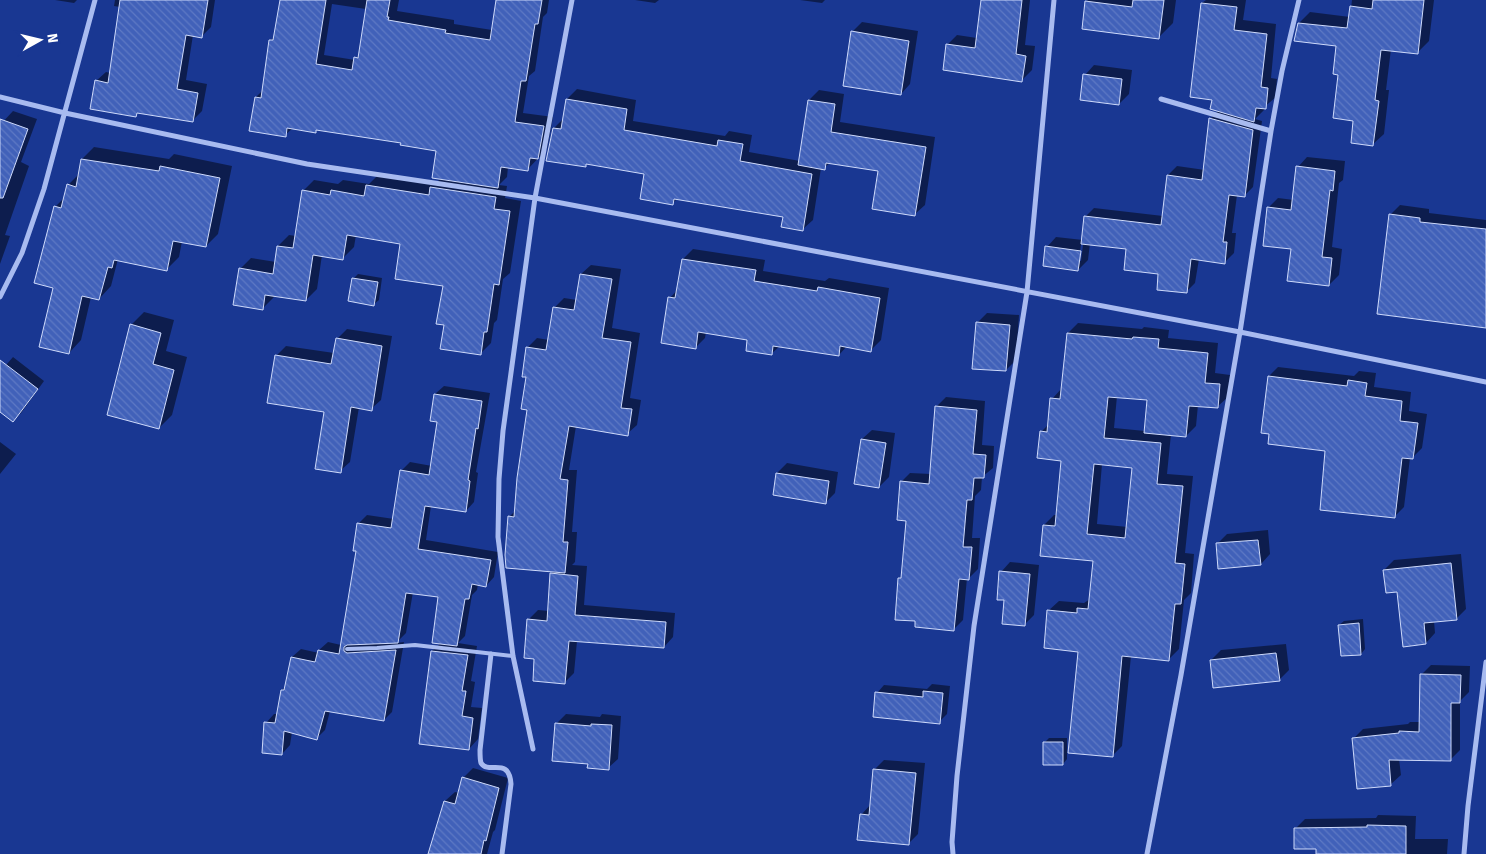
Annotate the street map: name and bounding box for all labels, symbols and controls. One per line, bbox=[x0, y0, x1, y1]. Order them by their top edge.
north arrow bbox=[15, 15, 65, 65]
text: N bbox=[43, 32, 61, 44]

